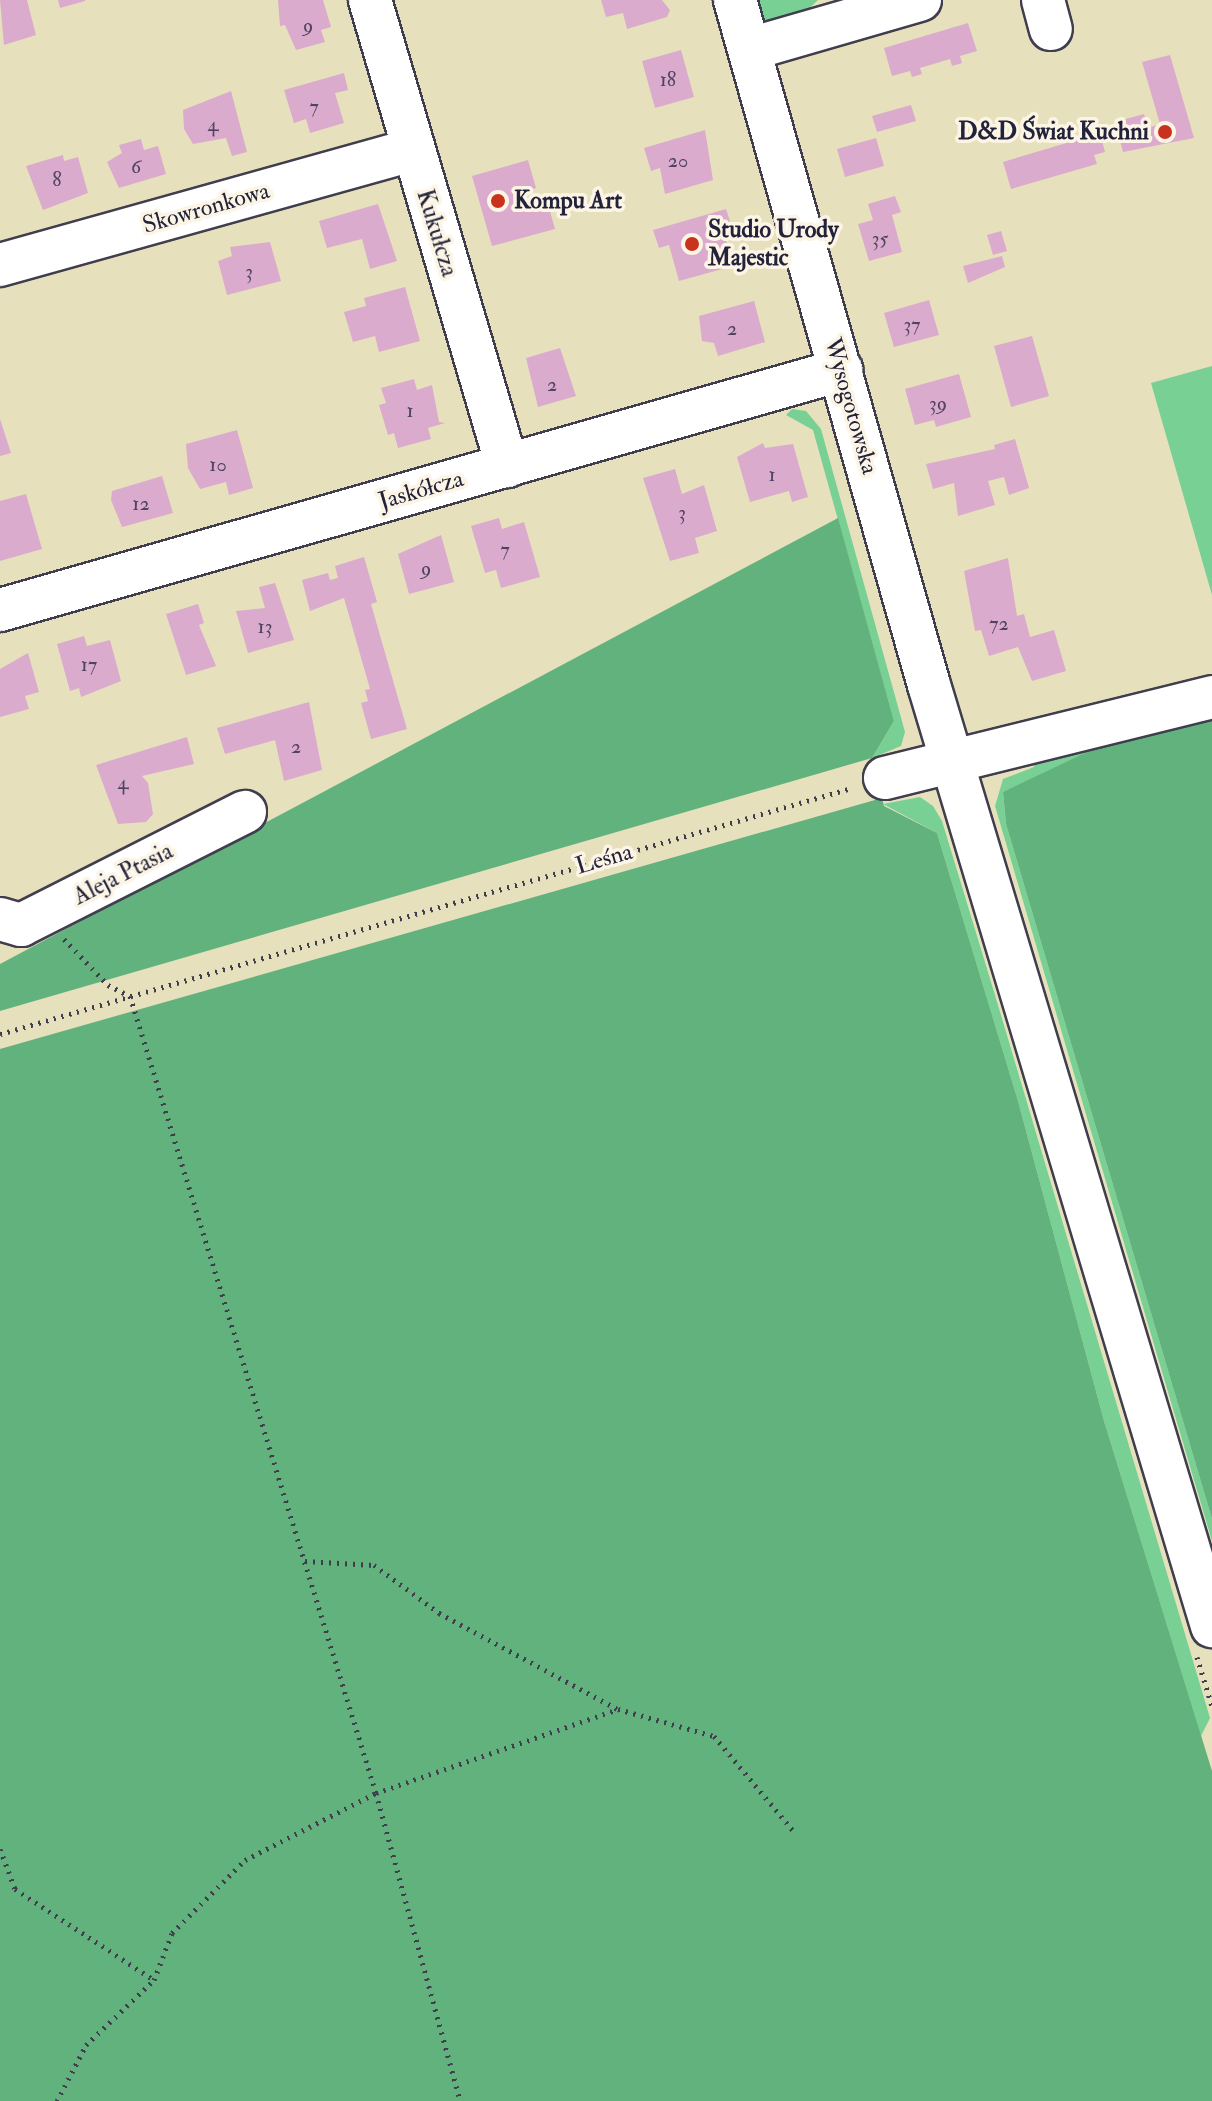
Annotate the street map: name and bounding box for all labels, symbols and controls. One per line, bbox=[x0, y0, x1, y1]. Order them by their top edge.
house number: 9 bbox=[303, 13, 313, 37]
house number: 18 bbox=[660, 67, 676, 91]
house number: 7 bbox=[309, 94, 319, 118]
house number: 4 bbox=[208, 112, 218, 136]
place label: D&D Świat Kuchni bbox=[958, 118, 1149, 146]
marker: D&D Świat Kuchni bbox=[1156, 123, 1174, 141]
house number: 20 bbox=[668, 148, 688, 172]
house number: 6 bbox=[131, 154, 141, 178]
house number: 8 bbox=[52, 167, 62, 191]
street label: Skowronkowa bbox=[139, 176, 273, 240]
street label: Kukułcza bbox=[410, 186, 464, 280]
place label: Kompu Art bbox=[514, 187, 622, 215]
marker: Kompu Art bbox=[489, 192, 507, 210]
place label: Studio Urody Majestic bbox=[708, 216, 839, 272]
house number: 35 bbox=[872, 226, 888, 250]
marker: Studio Urody Majestic bbox=[683, 235, 701, 253]
house number: 3 bbox=[245, 259, 253, 283]
house number: 37 bbox=[904, 312, 920, 336]
house number: 2 bbox=[727, 316, 737, 340]
street label: Wysogotowska bbox=[818, 335, 884, 477]
house number: 2 bbox=[547, 372, 557, 396]
house number: 39 bbox=[929, 391, 947, 415]
house number: 1 bbox=[406, 398, 414, 422]
house number: 10 bbox=[209, 452, 227, 476]
house number: 1 bbox=[768, 462, 776, 486]
street label: Jaskółcza bbox=[375, 464, 467, 516]
house number: 12 bbox=[132, 491, 150, 515]
house number: 3 bbox=[678, 500, 686, 524]
house number: 7 bbox=[500, 537, 510, 561]
house number: 9 bbox=[421, 556, 431, 580]
house number: 72 bbox=[989, 611, 1009, 635]
house number: 13 bbox=[258, 614, 272, 638]
house number: 17 bbox=[81, 652, 97, 676]
house number: 2 bbox=[291, 734, 301, 758]
house number: 4 bbox=[118, 770, 128, 794]
street label: Aleja Ptasia bbox=[68, 837, 178, 911]
street label: Leśna bbox=[572, 837, 636, 881]

